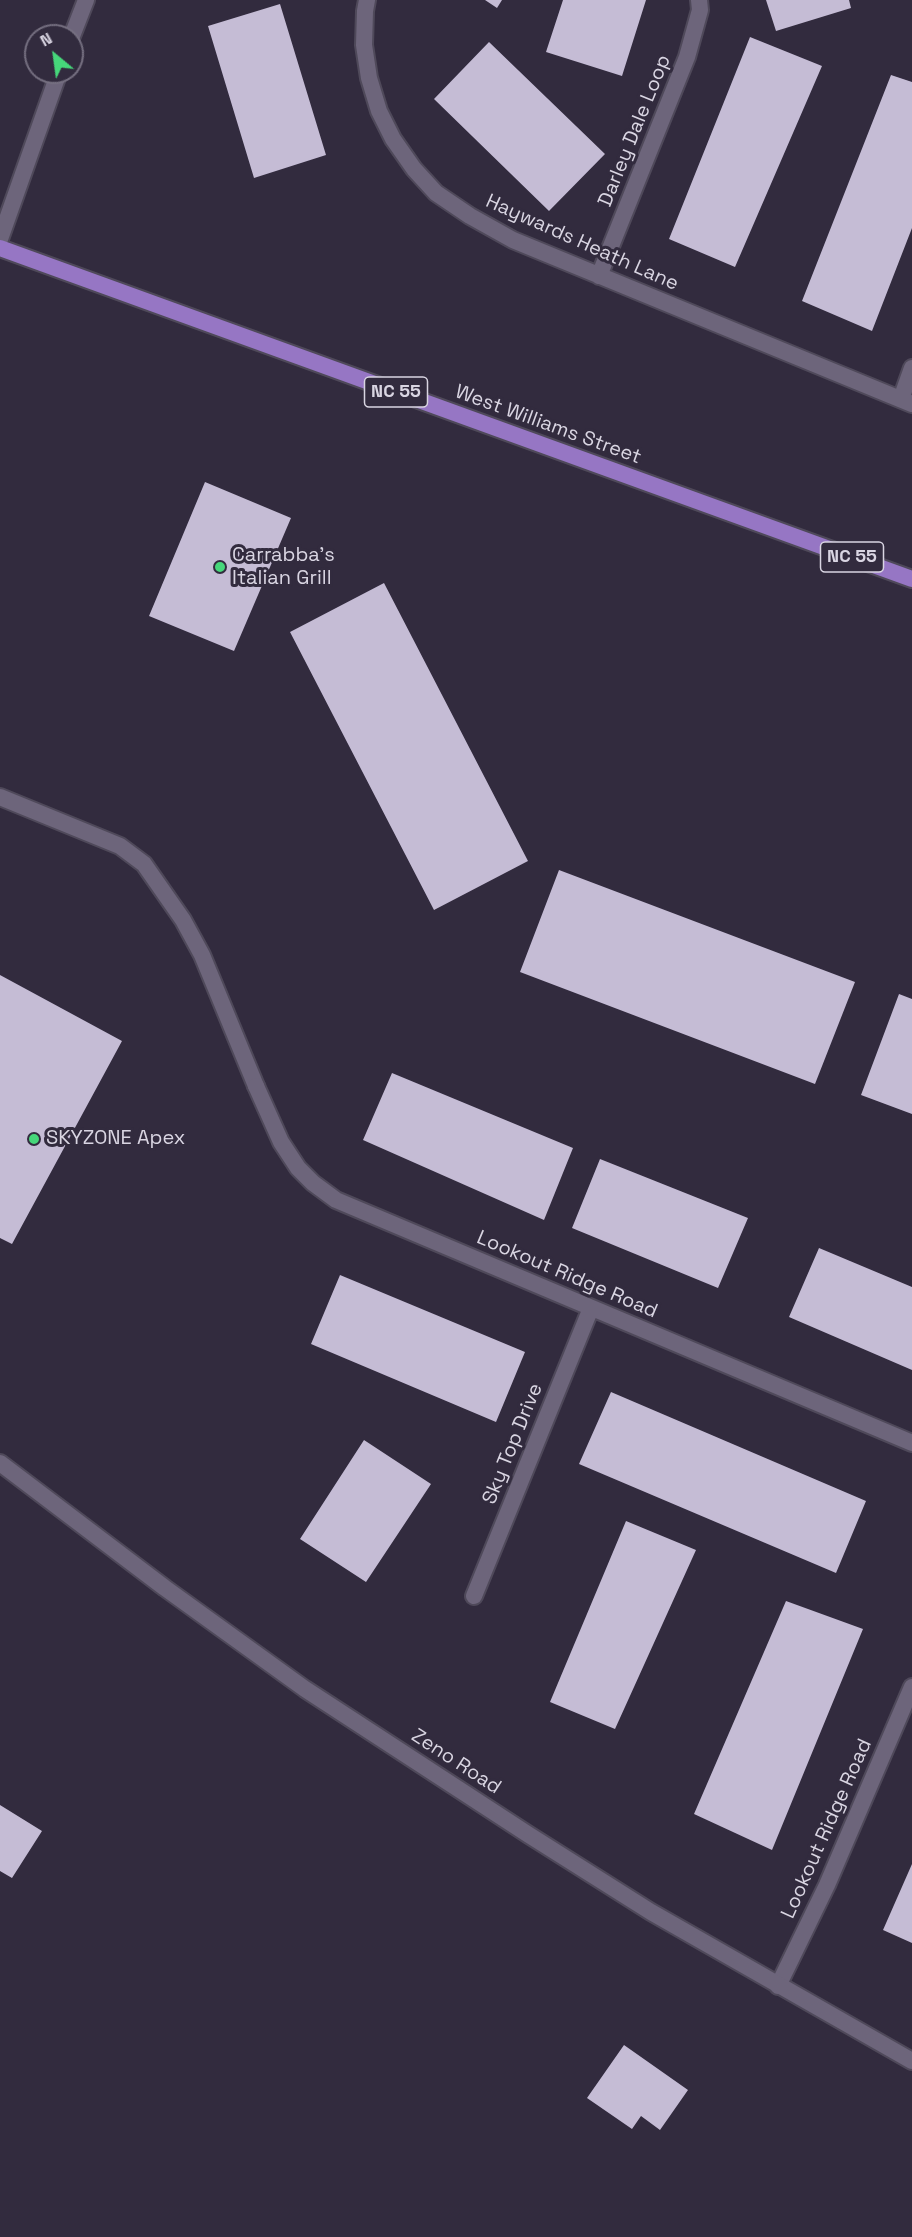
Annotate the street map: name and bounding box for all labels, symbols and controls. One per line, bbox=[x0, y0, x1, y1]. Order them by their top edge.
north arrow bbox=[24, 24, 84, 84]
text: N bbox=[36, 28, 56, 51]
street label: Darley Dale Loop bbox=[594, 52, 676, 210]
street label: Haywards Heath Lane bbox=[482, 190, 682, 296]
road number: NC 55 bbox=[364, 377, 428, 407]
street label: West Williams Street bbox=[452, 380, 644, 470]
road number: NC 55 bbox=[820, 542, 884, 572]
place label: Carrabba's Italian Grill bbox=[232, 544, 335, 591]
marker: Carrabba's Italian Grill bbox=[213, 560, 227, 574]
place label: SKYZONE Apex bbox=[46, 1127, 185, 1151]
marker: SKYZONE Apex bbox=[27, 1132, 41, 1146]
street label: Lookout Ridge Road bbox=[473, 1226, 661, 1324]
street label: Sky Top Drive bbox=[478, 1380, 548, 1508]
street label: Zeno Road bbox=[407, 1724, 505, 1800]
street label: Lookout Ridge Road bbox=[777, 1735, 877, 1923]

